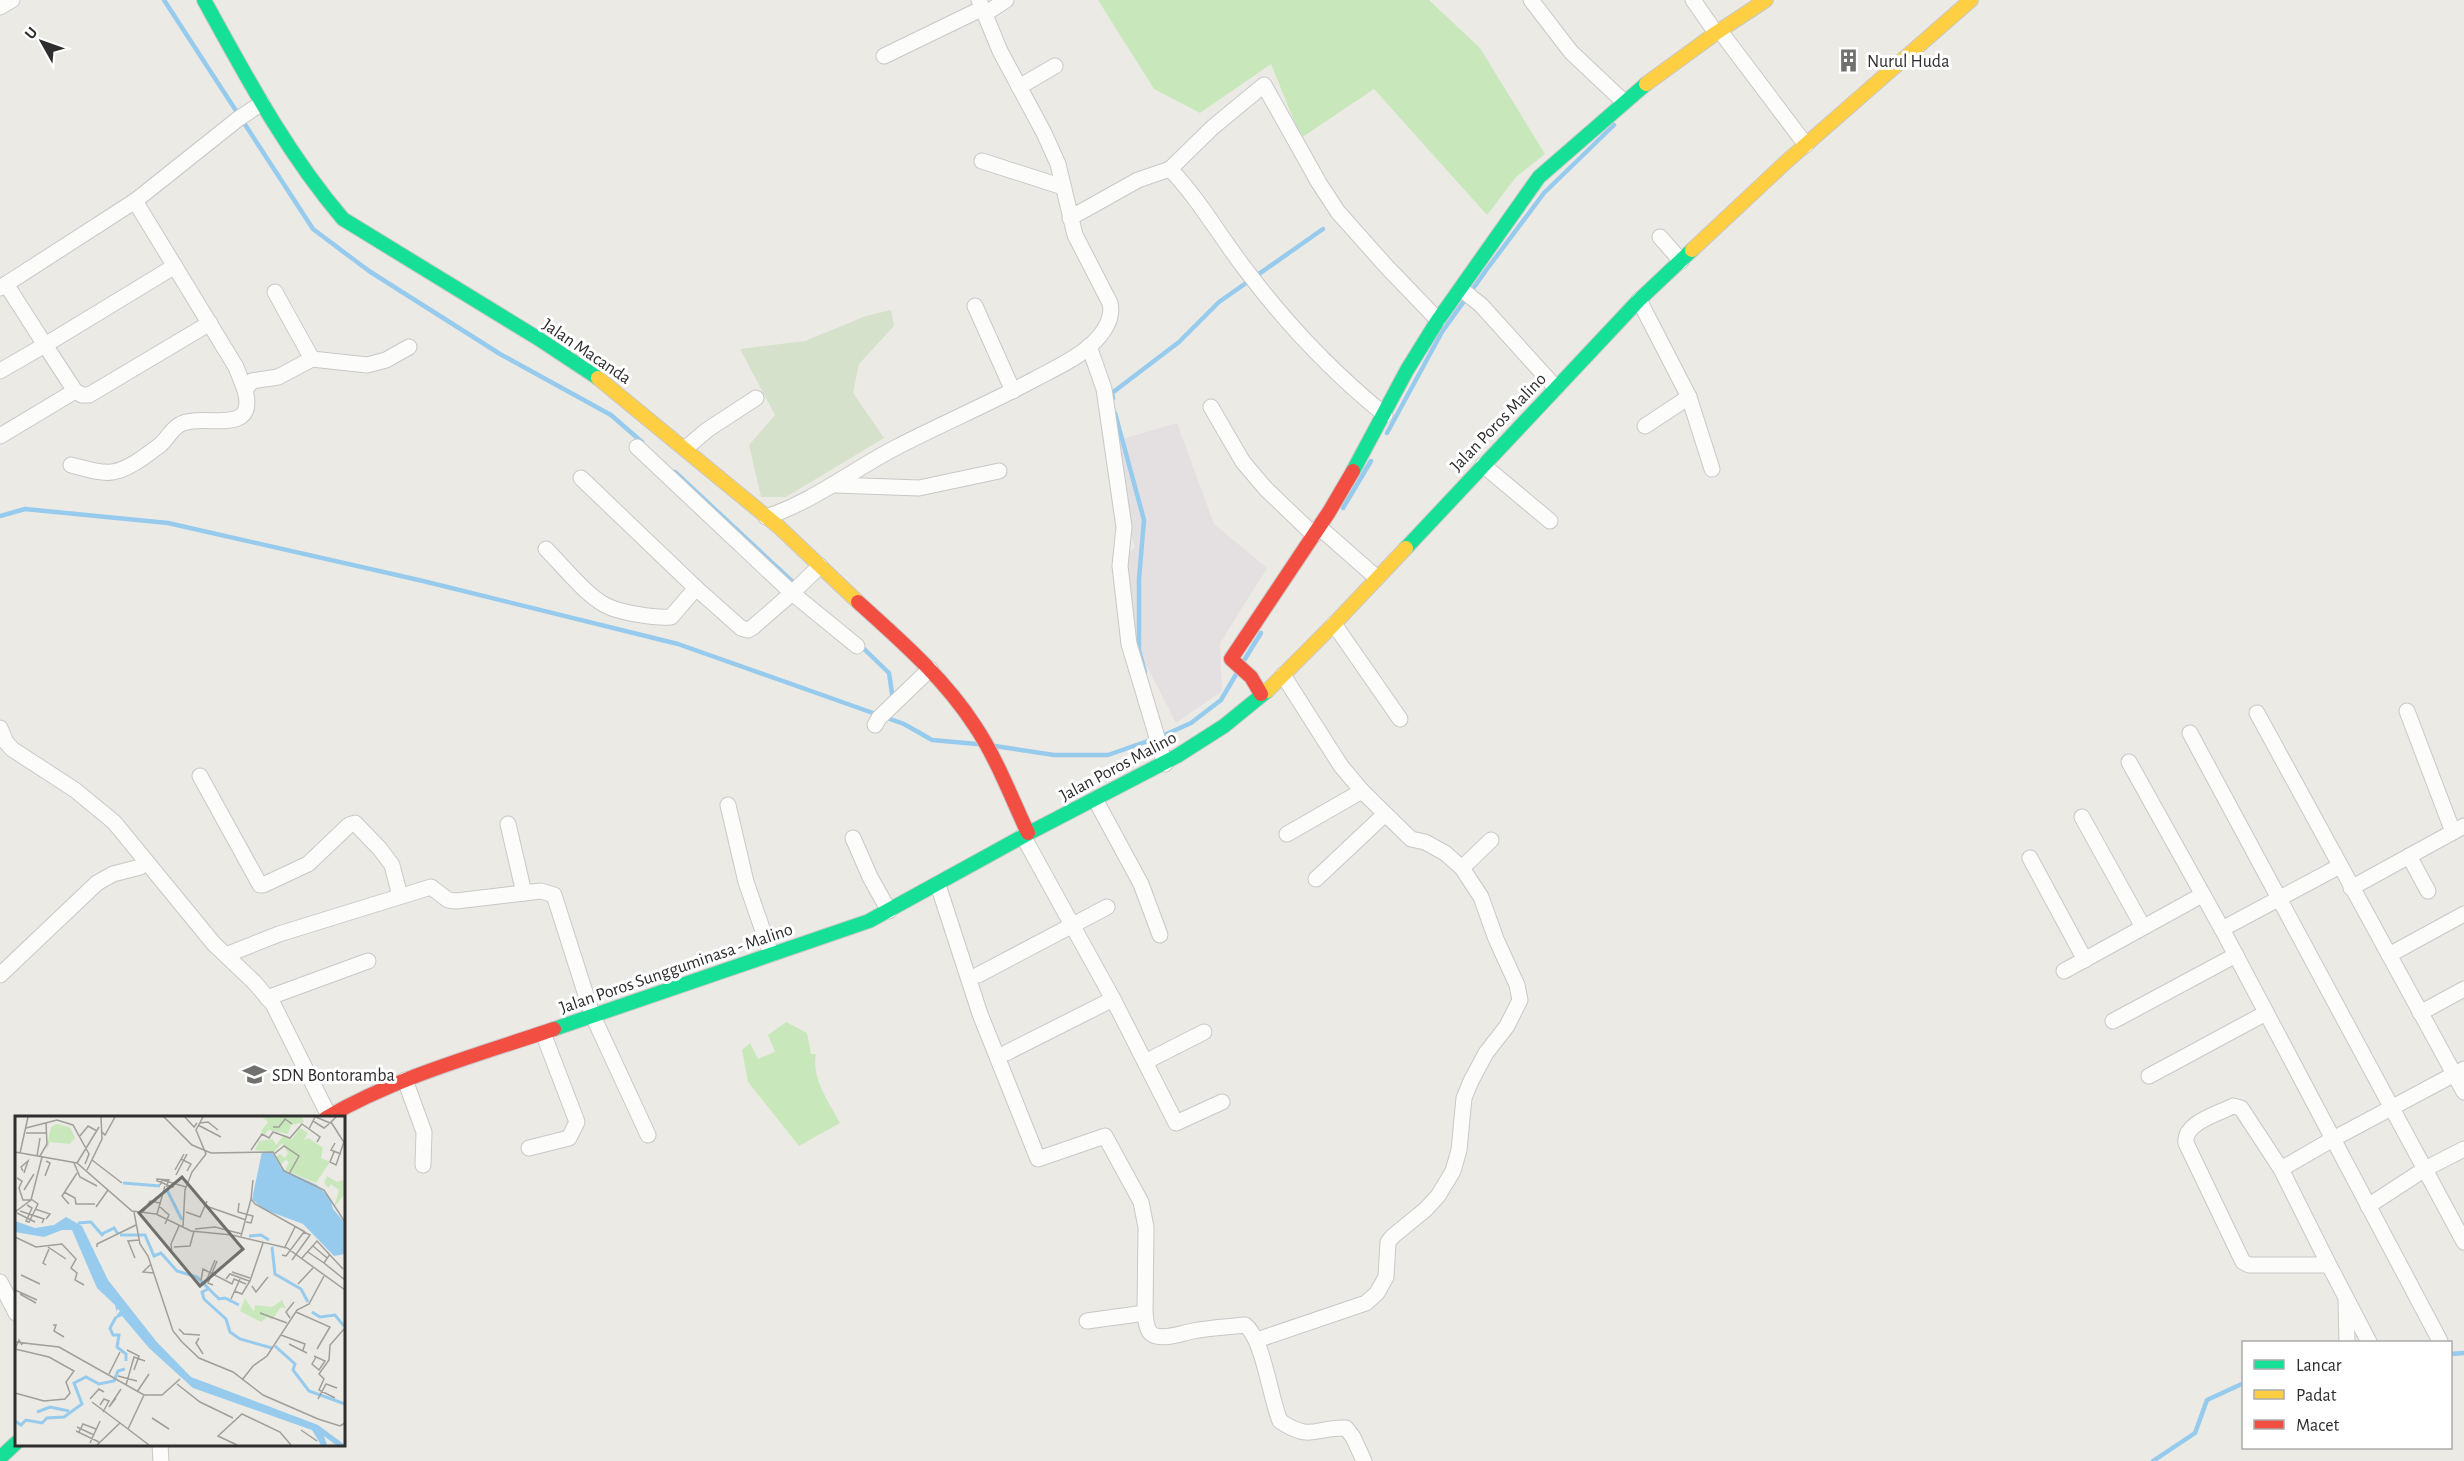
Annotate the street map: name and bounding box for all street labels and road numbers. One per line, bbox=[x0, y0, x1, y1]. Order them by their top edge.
street label: Jalan Macanda bbox=[539, 316, 634, 388]
street label: Jalan Poros Malino bbox=[1447, 370, 1550, 475]
street label: Jalan Poros Malino bbox=[1057, 729, 1180, 805]
street label: Jalan Poros Sungguminasa - Malino bbox=[557, 920, 795, 1017]

